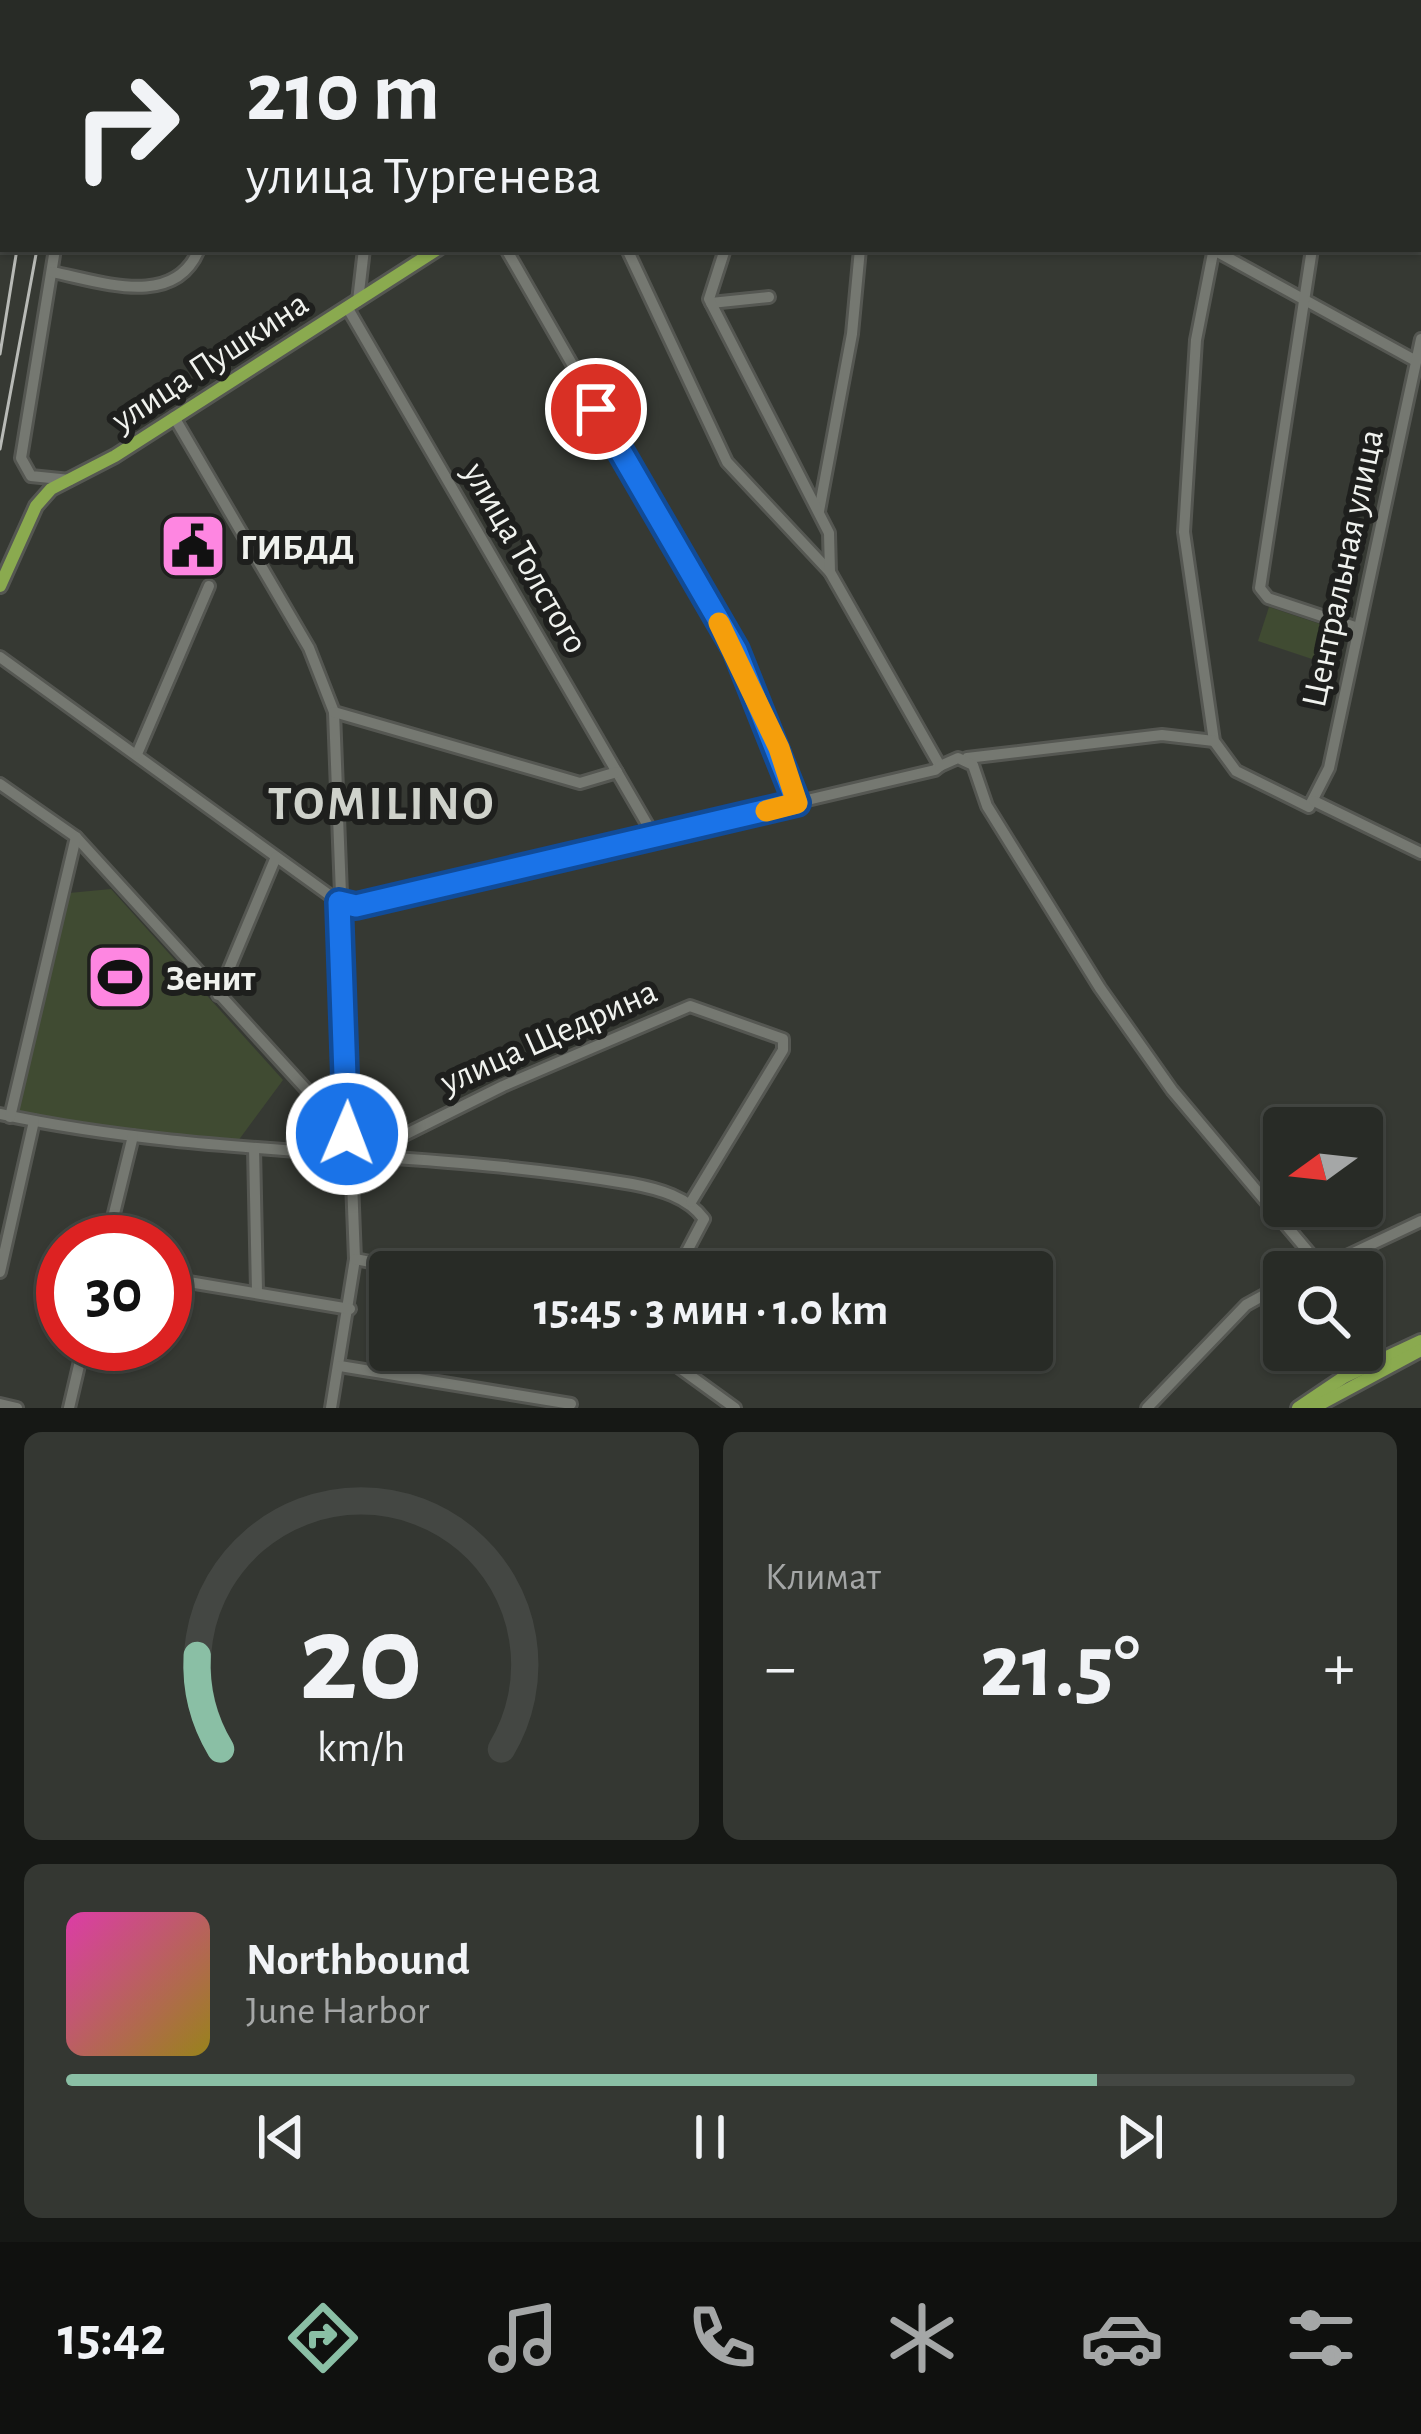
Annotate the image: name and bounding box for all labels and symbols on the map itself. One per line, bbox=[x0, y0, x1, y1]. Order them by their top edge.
street label: улица Пушкина bbox=[105, 285, 315, 439]
pin bbox=[545, 358, 647, 460]
street label: Центральная улица bbox=[1296, 426, 1390, 711]
street label: улица Толстого bbox=[456, 456, 594, 659]
public building icon: ГИБДД bbox=[158, 511, 228, 581]
place label: ГИБДД bbox=[240, 530, 354, 566]
district label: TOMILINO bbox=[268, 781, 496, 829]
sports icon: Зенит bbox=[85, 942, 155, 1012]
place label: Зенит bbox=[166, 961, 256, 997]
street label: улица Щедрина bbox=[434, 973, 662, 1101]
position arrow bbox=[284, 1071, 410, 1197]
north arrow bbox=[1263, 1107, 1383, 1227]
speed limit sign: 30 bbox=[36, 1215, 192, 1371]

